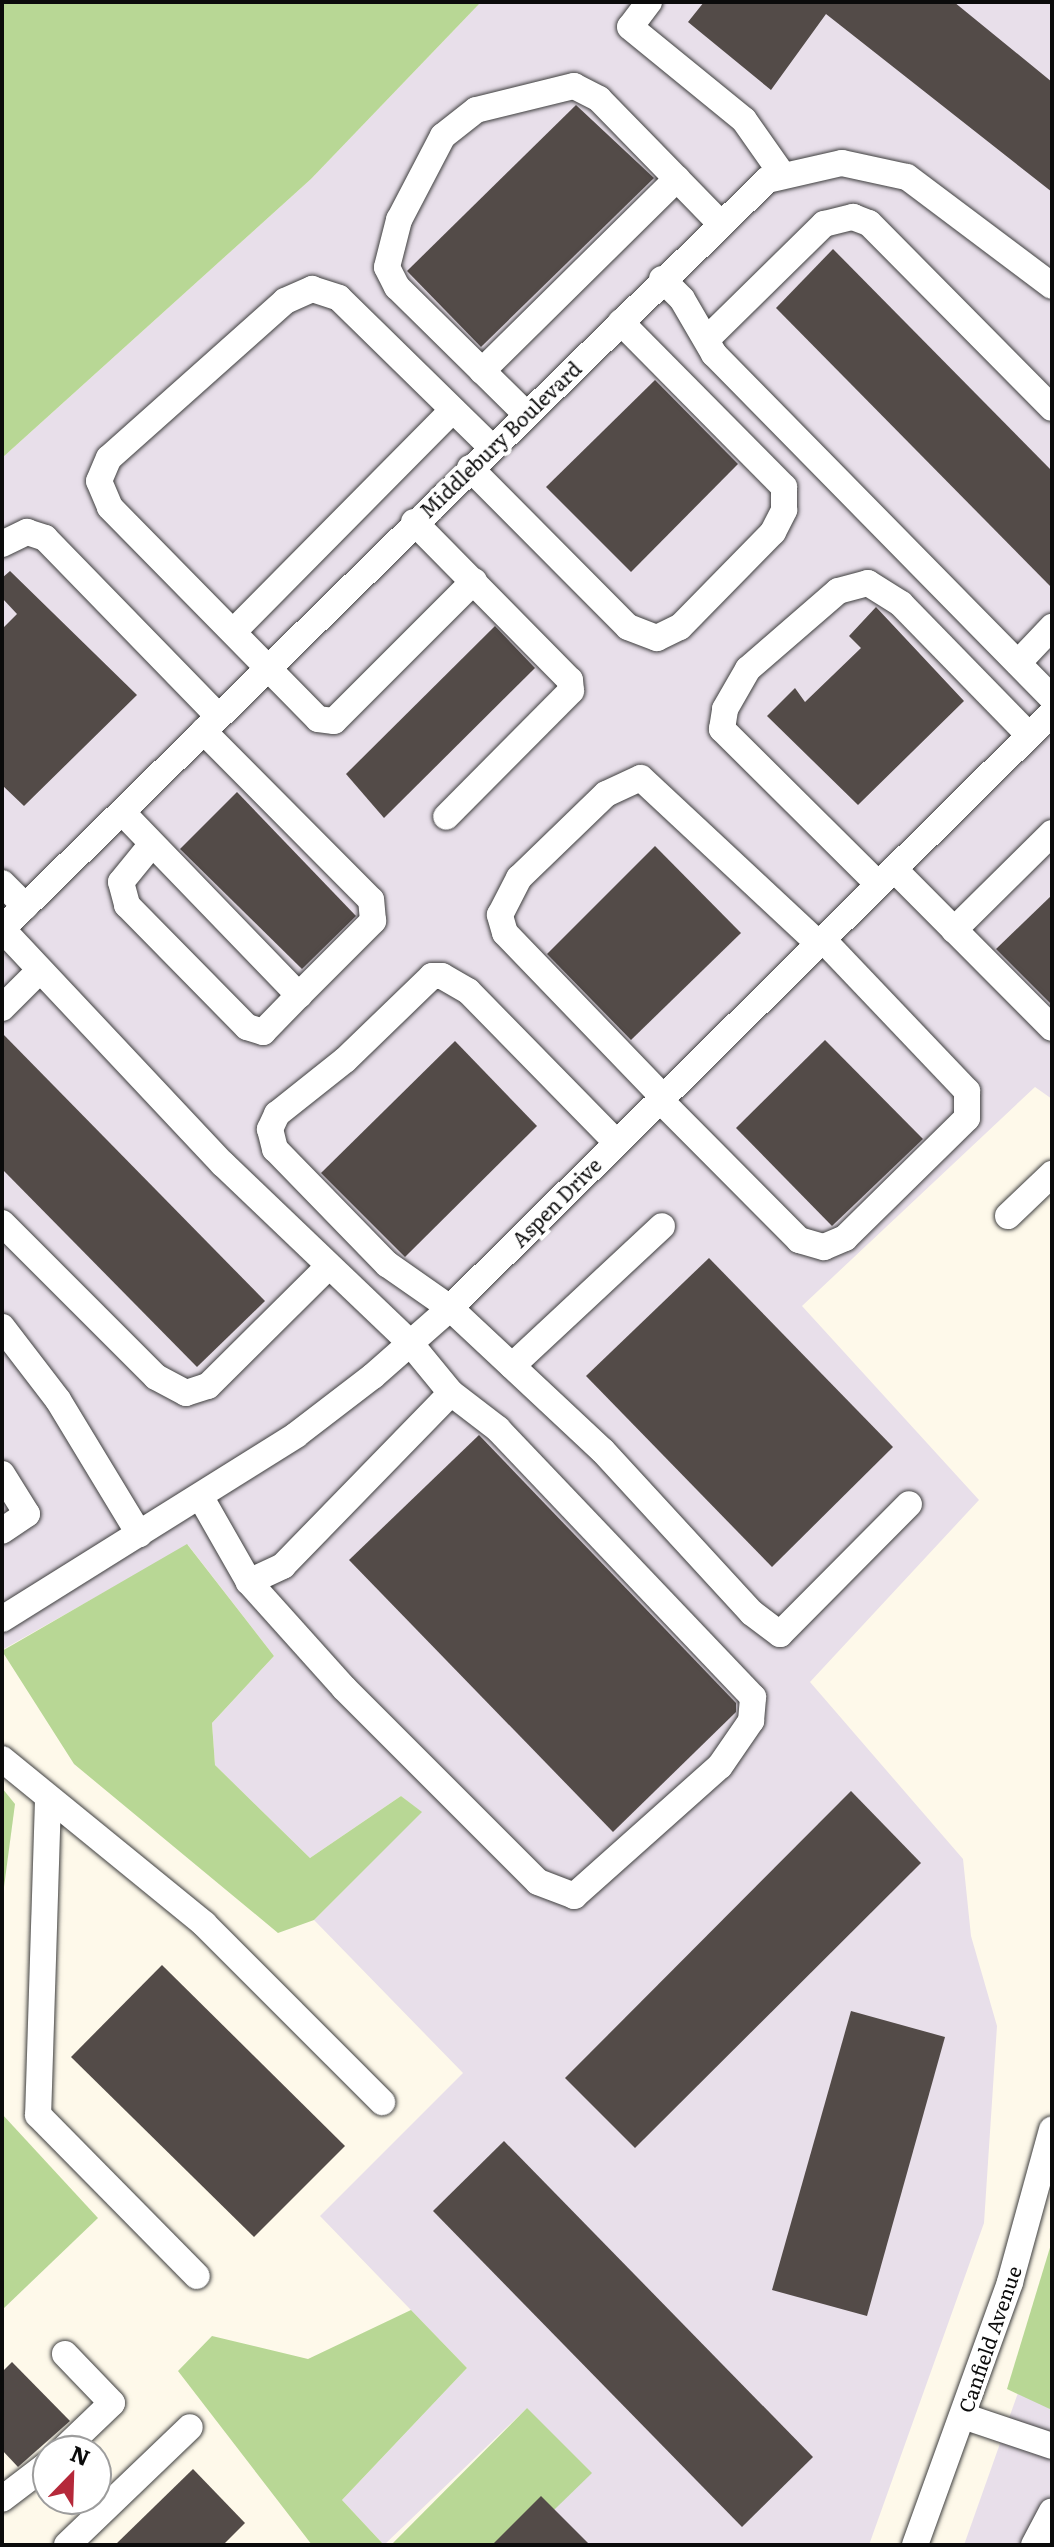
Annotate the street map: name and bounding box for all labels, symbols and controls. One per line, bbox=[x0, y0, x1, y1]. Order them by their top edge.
street label: Middlebury Boulevard bbox=[415, 356, 585, 522]
street label: Aspen Drive bbox=[506, 1152, 606, 1252]
street label: Canfield Avenue bbox=[953, 2263, 1025, 2415]
north arrow bbox=[32, 2435, 112, 2515]
text: N bbox=[66, 2435, 96, 2473]

